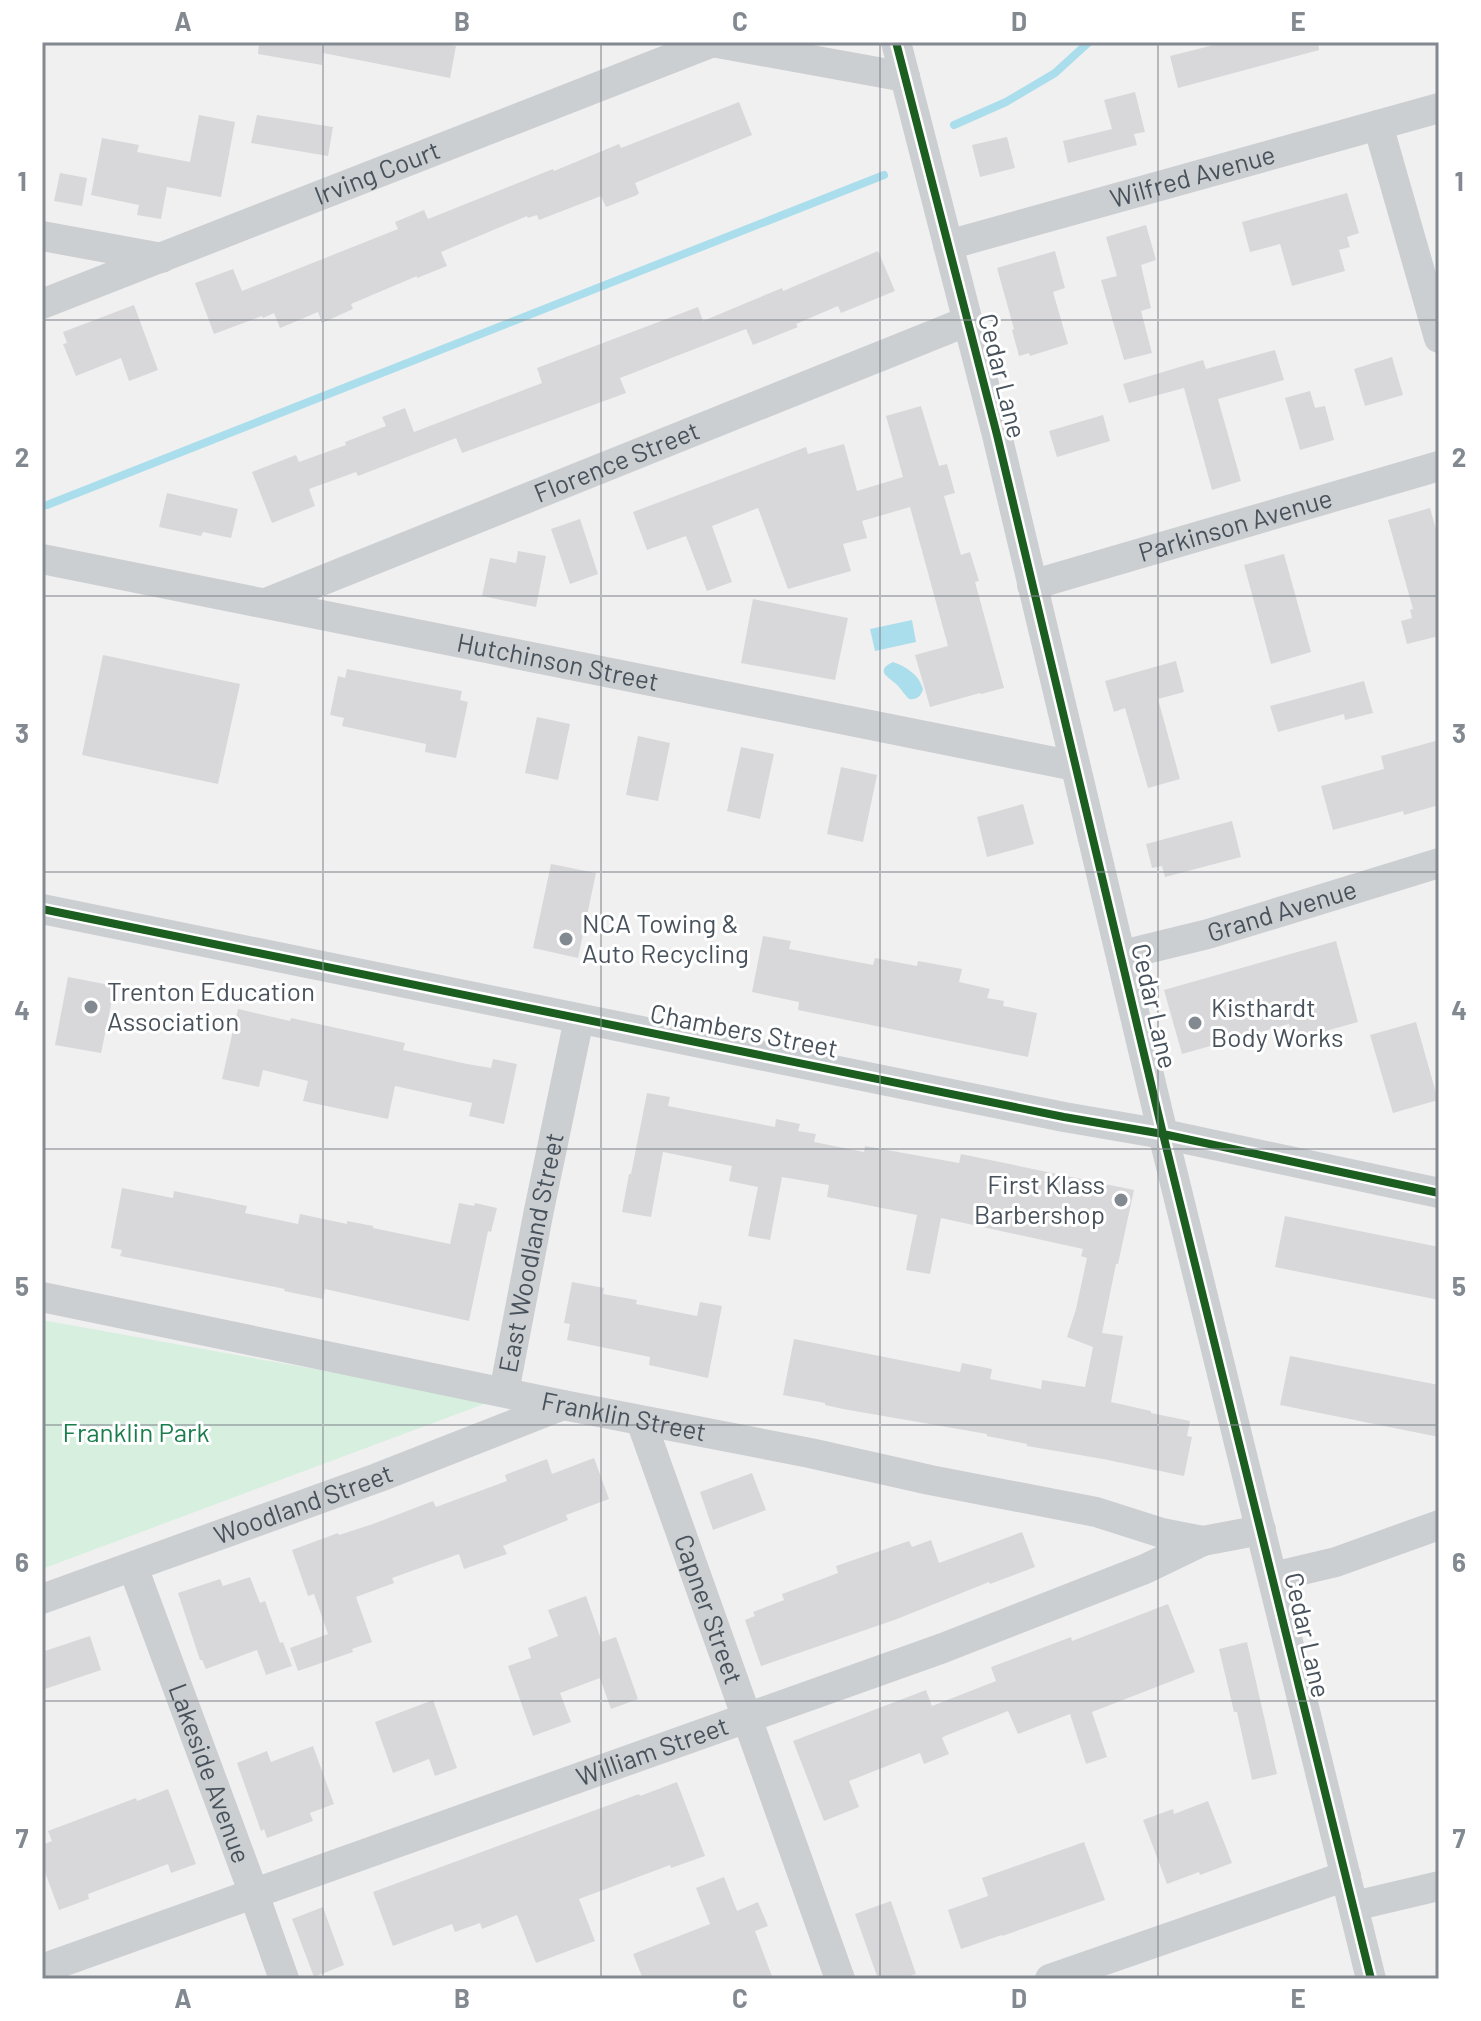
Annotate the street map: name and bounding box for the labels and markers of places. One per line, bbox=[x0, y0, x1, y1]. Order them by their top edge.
place label: NCA Towing & Auto Recycling bbox=[582, 907, 749, 968]
marker: NCA Towing & Auto Recycling bbox=[557, 930, 575, 948]
place label: Trenton Education Association bbox=[107, 975, 315, 1036]
place label: Kisthardt Body Works bbox=[1211, 991, 1343, 1052]
marker: Trenton Education Association bbox=[82, 998, 100, 1016]
marker: Kisthardt Body Works bbox=[1186, 1014, 1204, 1032]
place label: First Klass Barbershop bbox=[974, 1168, 1105, 1229]
marker: First Klass Barbershop bbox=[1112, 1191, 1130, 1209]

